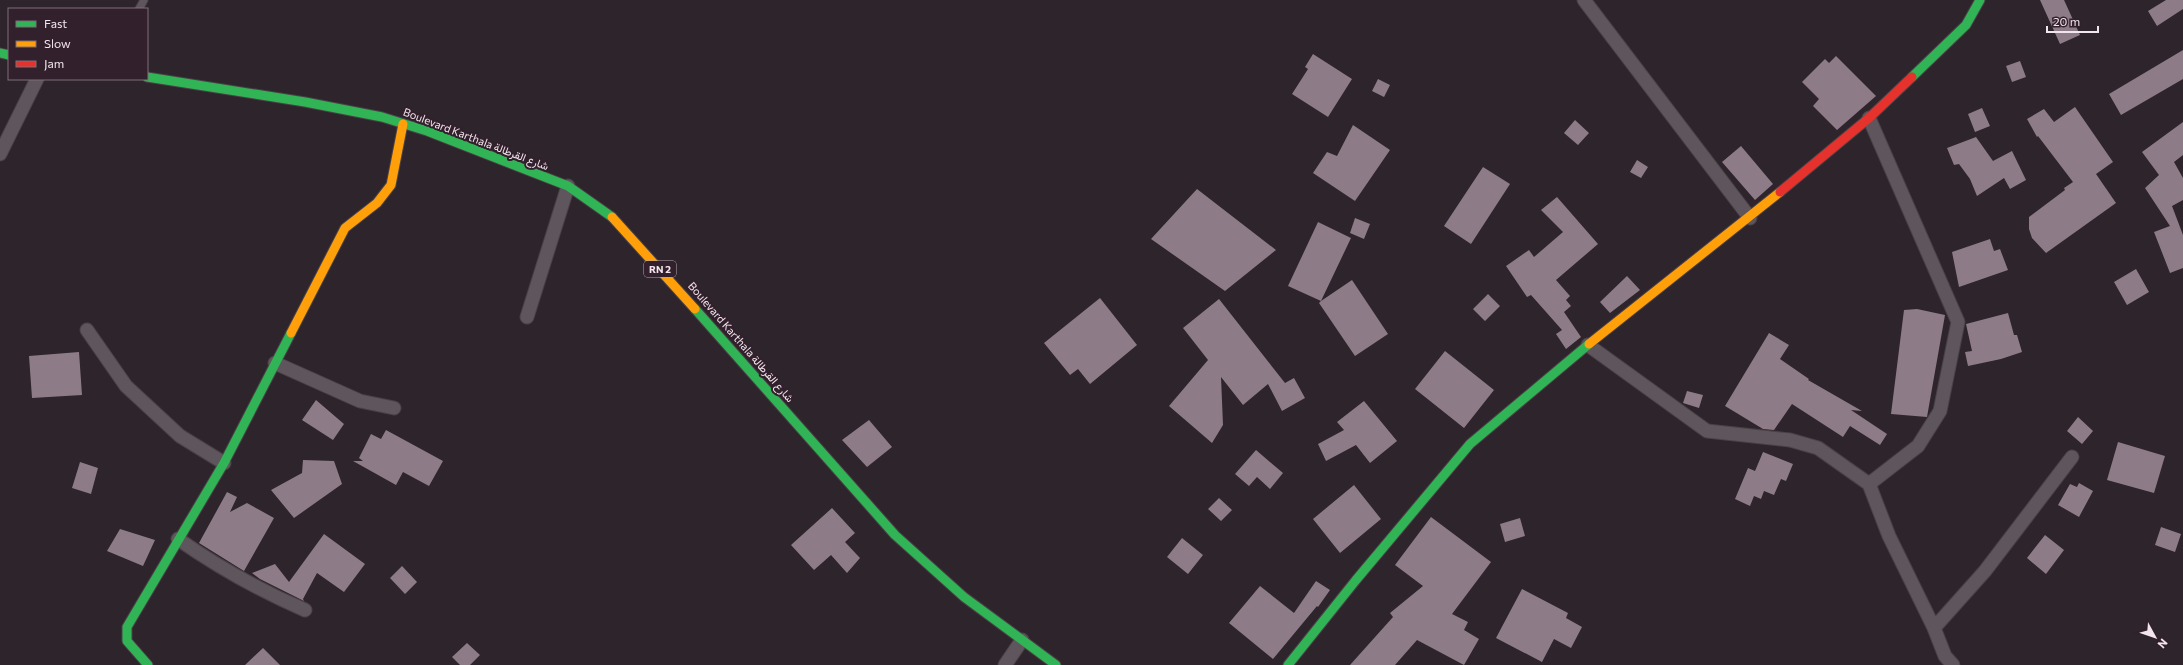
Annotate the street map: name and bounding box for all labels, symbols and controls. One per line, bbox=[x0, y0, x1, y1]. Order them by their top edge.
legend bbox=[8, 8, 148, 80]
scale bar bbox=[2047, 8, 2098, 34]
text: 20 m bbox=[2053, 14, 2080, 28]
text: Fast bbox=[44, 16, 67, 30]
text: Slow bbox=[44, 36, 71, 50]
text: Jam bbox=[44, 56, 64, 71]
street label: Boulevard Karthala شارع القرطالة bbox=[401, 105, 551, 174]
road number: RN 2 bbox=[644, 261, 676, 277]
street label: Boulevard Karthala شارع القرطالة bbox=[684, 279, 797, 406]
north arrow bbox=[2135, 617, 2175, 657]
text: N bbox=[2155, 636, 2171, 651]

